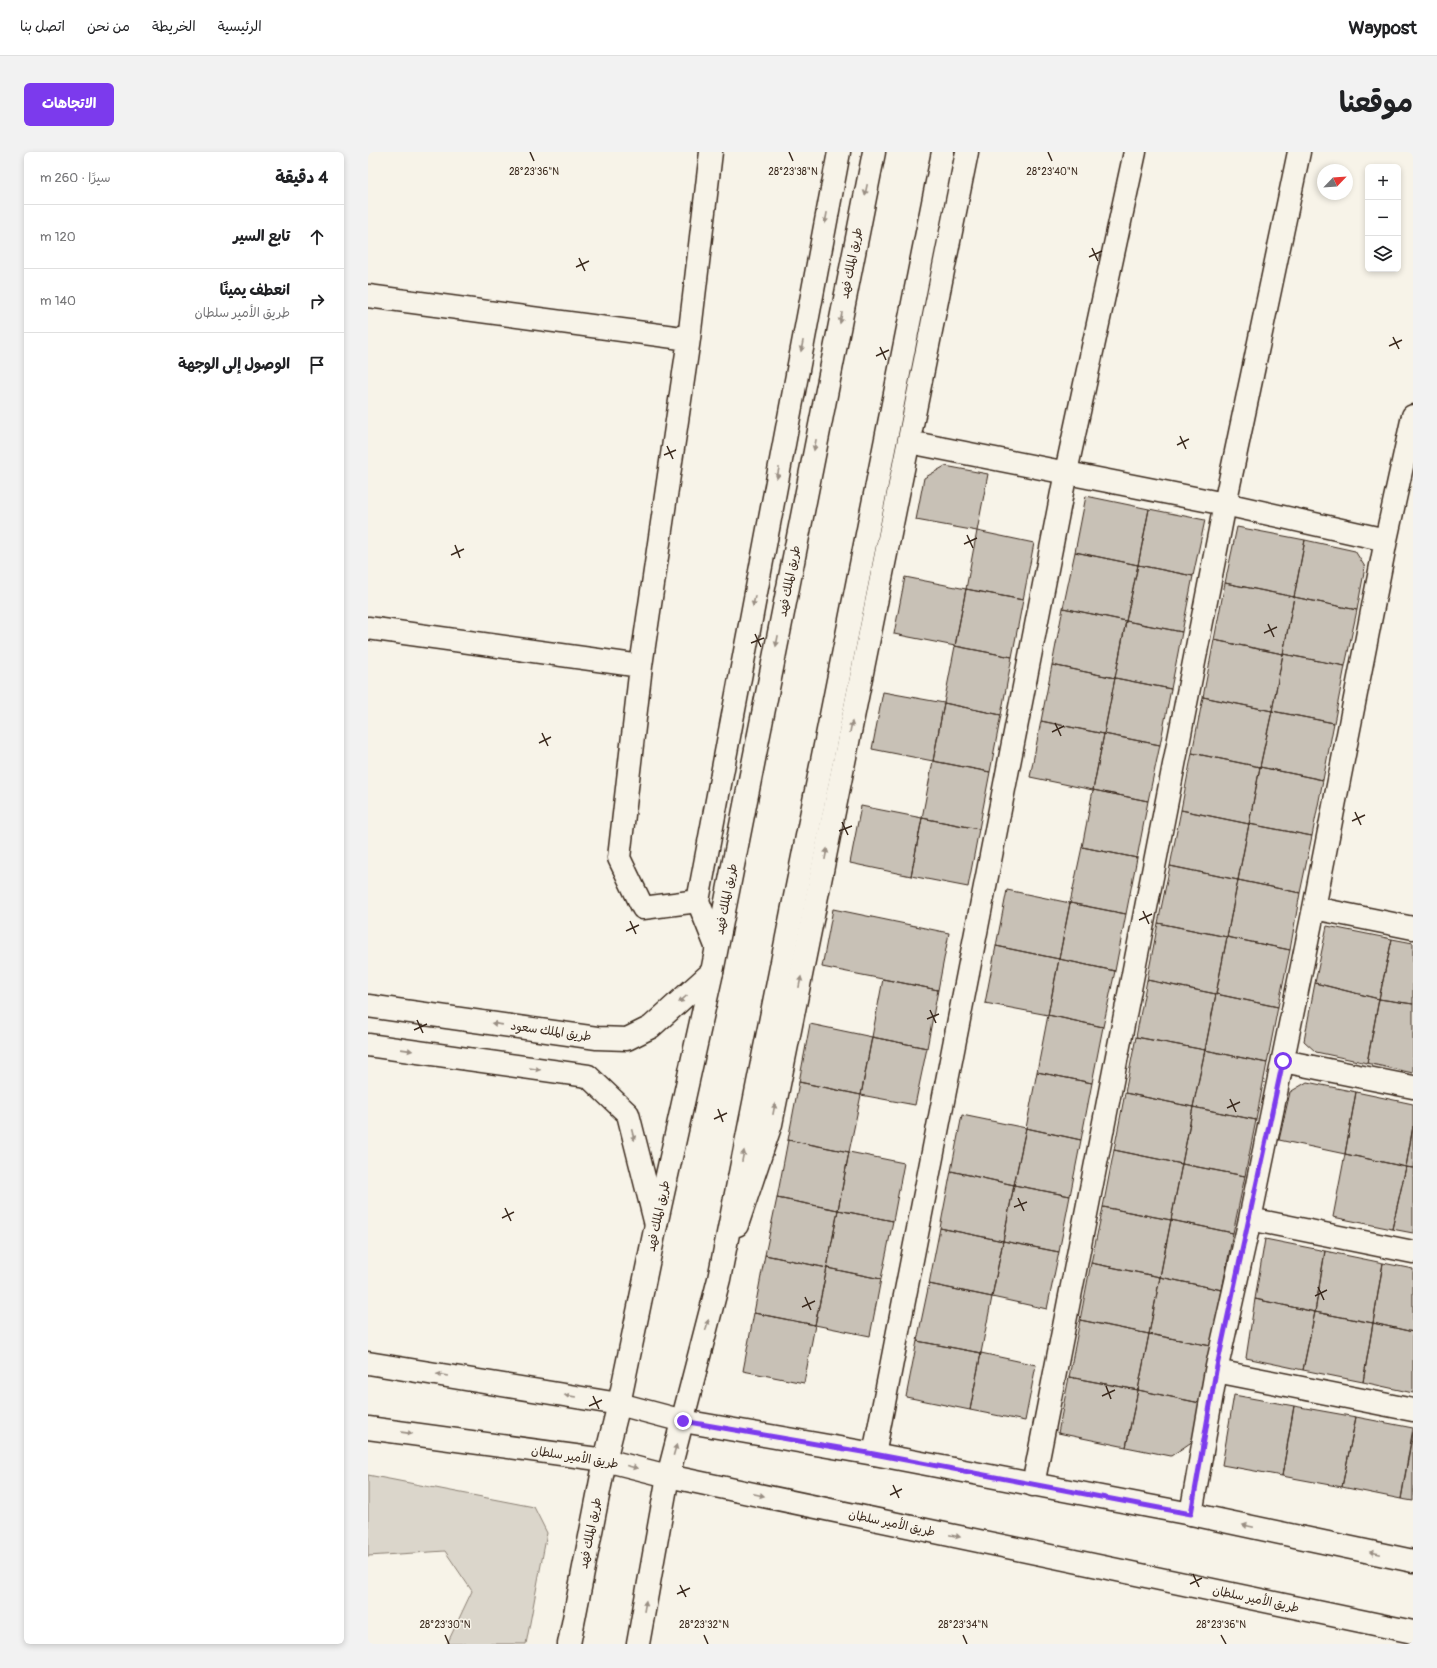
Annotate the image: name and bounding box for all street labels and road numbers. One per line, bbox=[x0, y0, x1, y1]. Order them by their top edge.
street label: طريق الملك فهد bbox=[837, 226, 866, 300]
street label: طريق الملك فهد bbox=[775, 544, 804, 618]
street label: طريق الملك فهد bbox=[712, 862, 741, 936]
street label: طريق الملك سعود bbox=[509, 1018, 592, 1045]
street label: طريق الملك فهد bbox=[644, 1179, 673, 1253]
street label: طريق الأمير سلطان bbox=[530, 1442, 620, 1472]
street label: طريق الملك فهد bbox=[576, 1496, 605, 1570]
street label: طريق الأمير سلطان bbox=[847, 1506, 937, 1540]
street label: طريق الأمير سلطان bbox=[1211, 1582, 1301, 1616]

